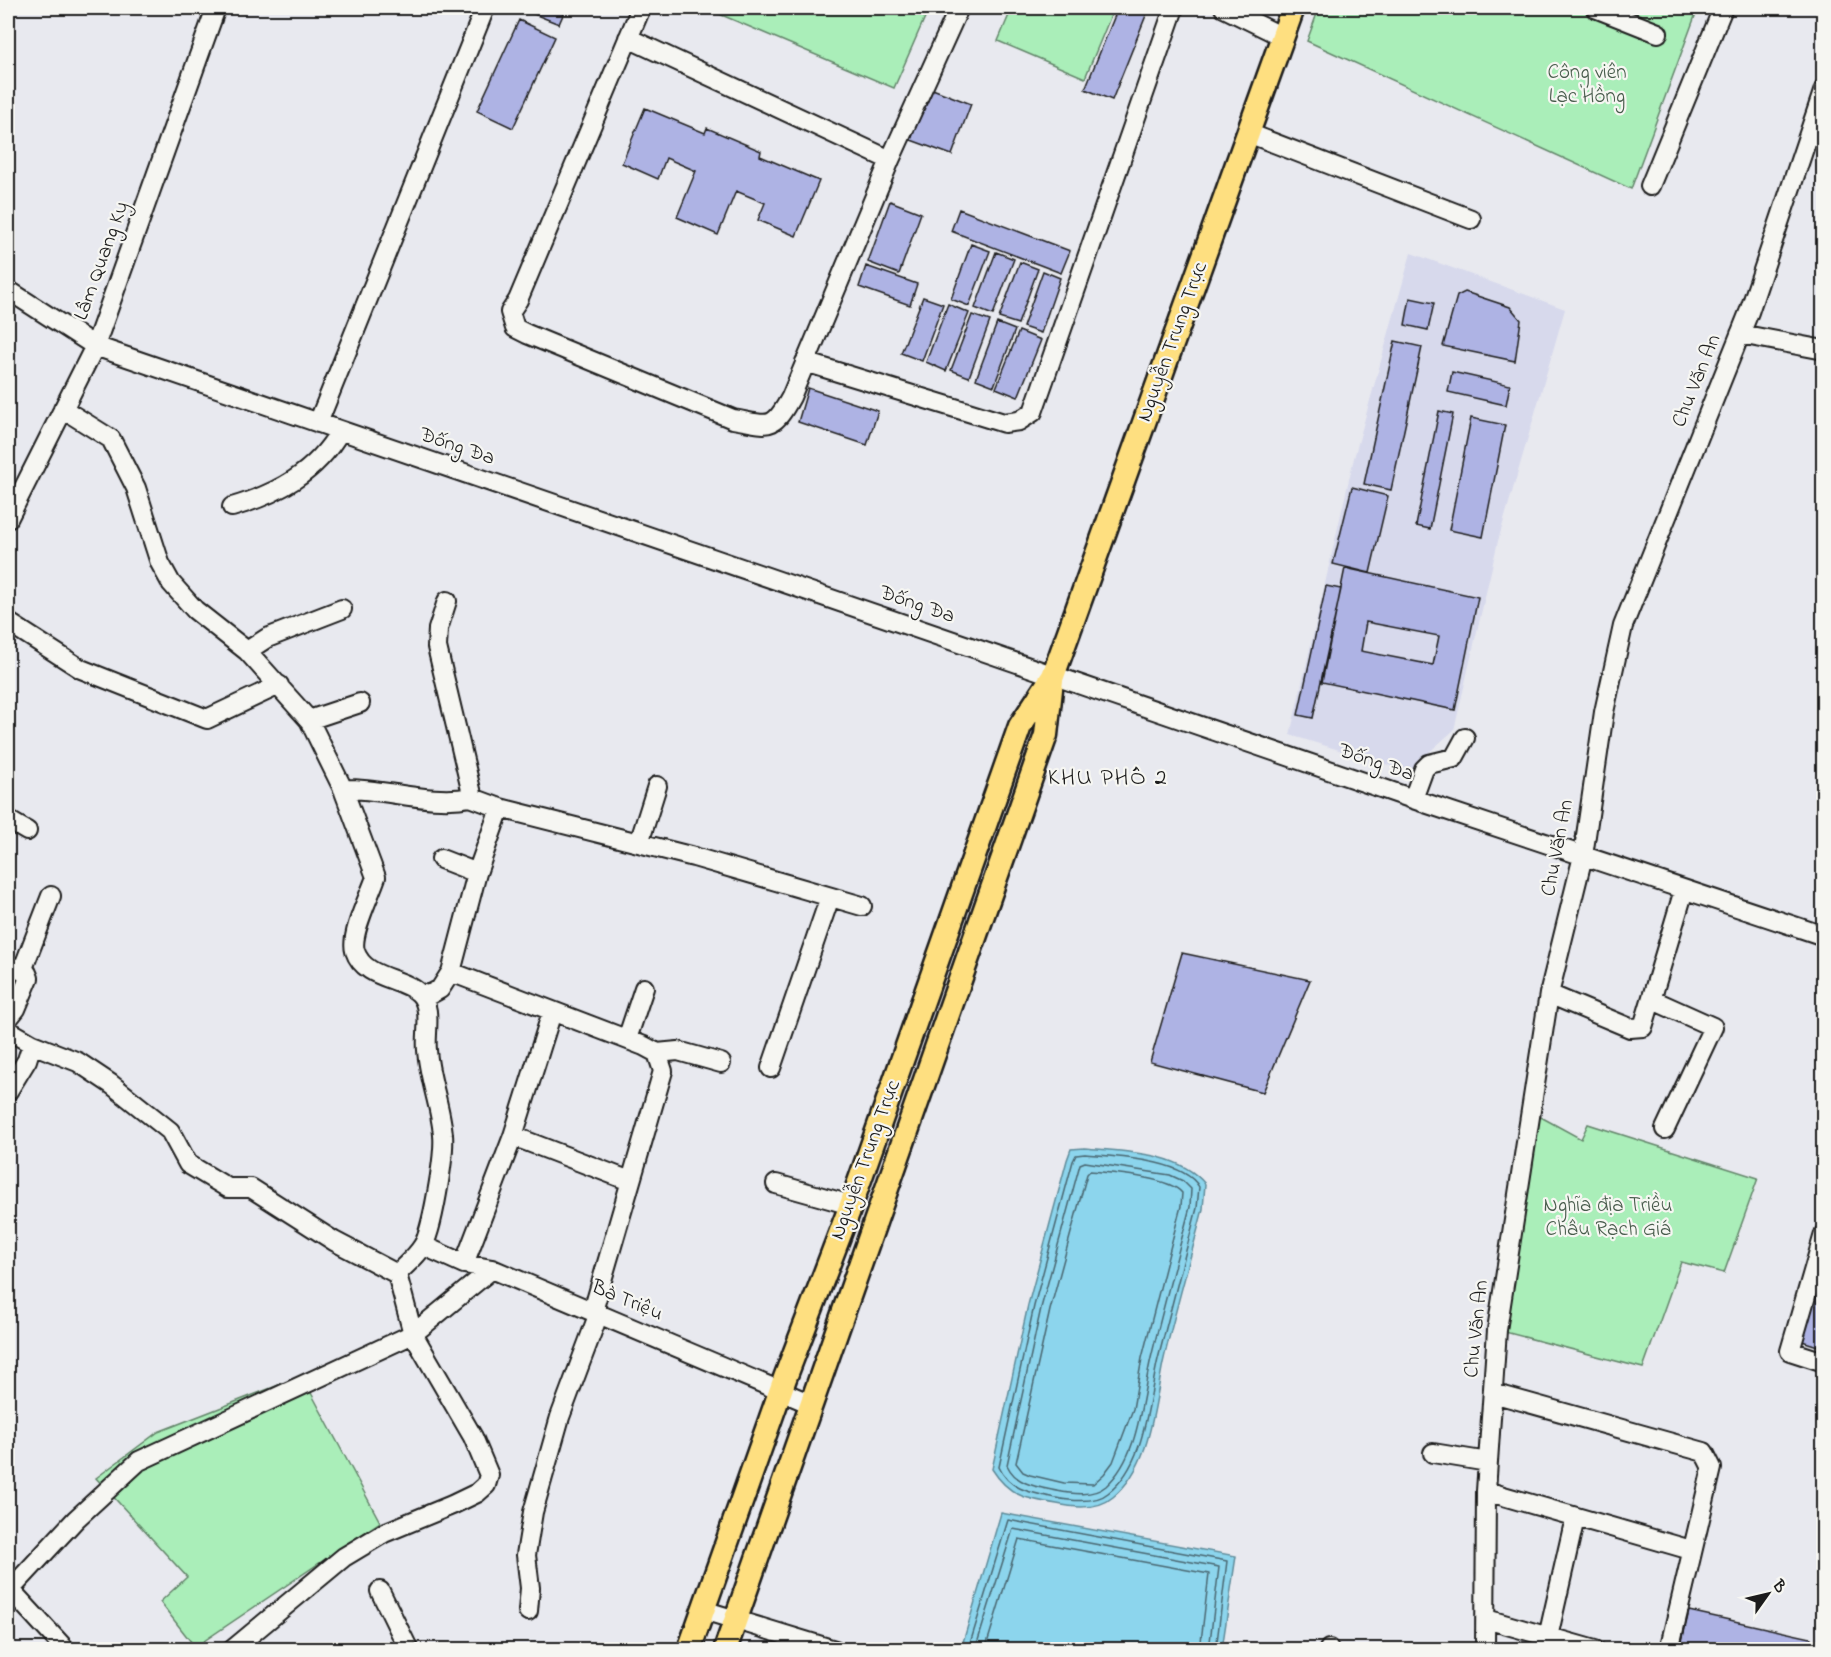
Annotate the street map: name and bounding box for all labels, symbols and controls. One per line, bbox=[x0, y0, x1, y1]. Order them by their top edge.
park label: Công viên Lạc Hồng bbox=[1547, 58, 1627, 114]
street label: Lâm Quang Ky bbox=[67, 197, 139, 325]
street label: Nguyễn Trung Trực bbox=[1130, 257, 1218, 427]
street label: Chu Văn An bbox=[1665, 330, 1729, 432]
street label: Đống Đa bbox=[414, 420, 499, 476]
street label: Đống Đa bbox=[874, 578, 959, 634]
street label: Đống Đa bbox=[1333, 736, 1418, 792]
district label: KHU PHỐ 2 bbox=[1048, 761, 1168, 796]
street label: Chu Văn An bbox=[1534, 797, 1582, 899]
street label: Nguyễn Trung Trực bbox=[823, 1075, 911, 1245]
park label: Nghĩa địa Triều Châu Rạch Giá bbox=[1544, 1191, 1673, 1245]
street label: Bà Triệu bbox=[586, 1272, 667, 1330]
street label: Chu Văn An bbox=[1457, 1279, 1497, 1379]
north arrow bbox=[1738, 1564, 1798, 1624]
text: B bbox=[1765, 1575, 1792, 1598]

